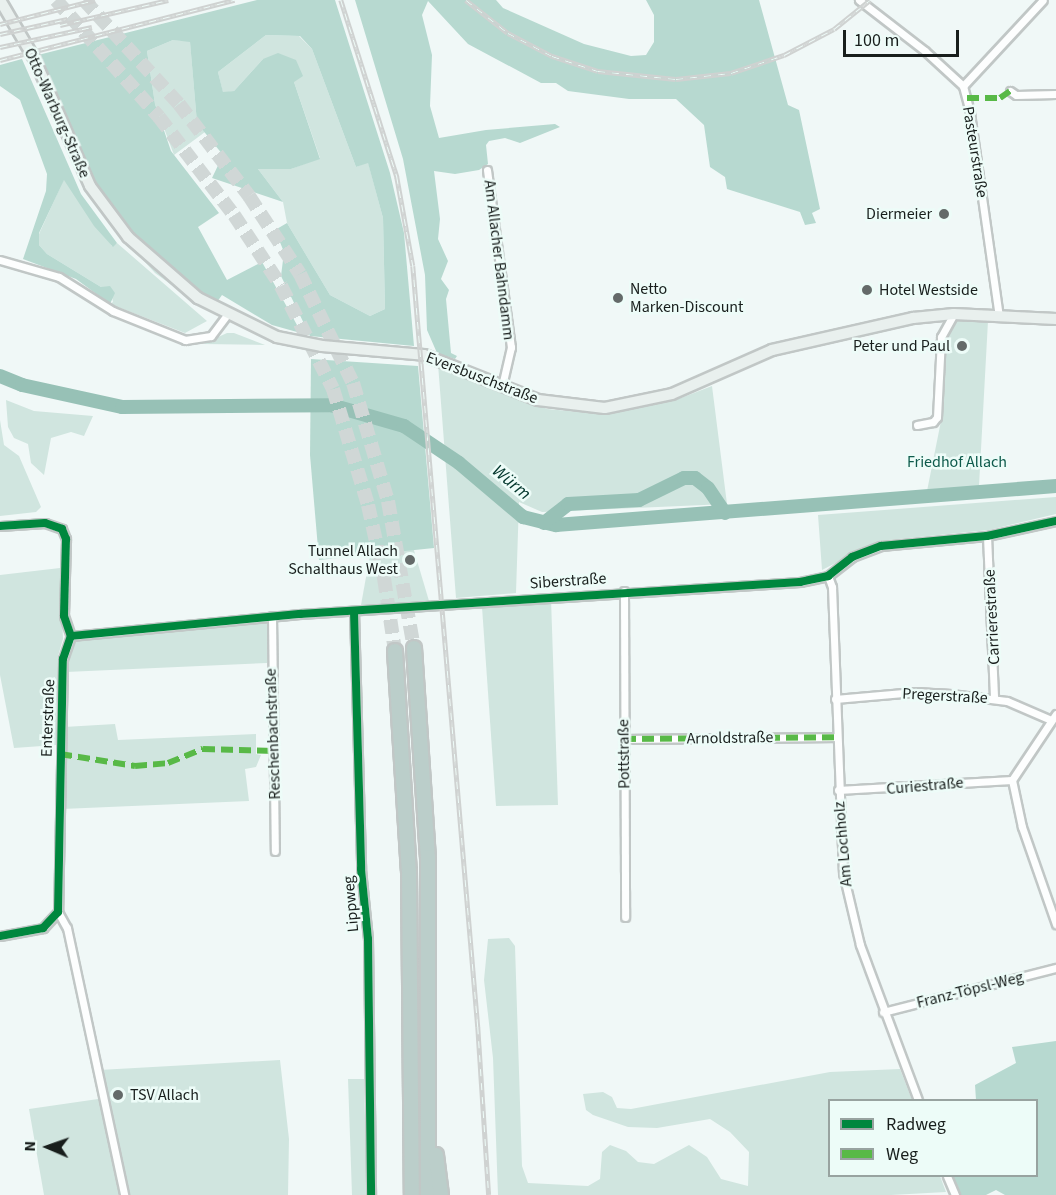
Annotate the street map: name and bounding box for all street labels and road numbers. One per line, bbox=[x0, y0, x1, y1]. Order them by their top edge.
street label: Otto-Warburg-Straße bbox=[20, 45, 94, 181]
street label: Pasteurstraße bbox=[958, 105, 992, 199]
street label: Am Allacher Bahndamm bbox=[480, 179, 518, 341]
street label: Eversbuschstraße bbox=[423, 348, 541, 408]
street label: Siberstraße bbox=[529, 569, 607, 593]
street label: Carrierestraße bbox=[980, 569, 1004, 665]
street label: Reschenbachstraße bbox=[261, 668, 285, 800]
street label: Enterstraße bbox=[37, 679, 59, 757]
street label: Pregerstraße bbox=[902, 684, 988, 708]
street label: Pottstraße bbox=[614, 719, 634, 789]
street label: Arnoldstraße bbox=[686, 728, 774, 748]
street label: Curiestraße bbox=[886, 773, 964, 799]
street label: Am Lochholz bbox=[830, 800, 856, 888]
street label: Lippweg bbox=[339, 875, 363, 933]
street label: Franz-Töpsl-Weg bbox=[915, 967, 1025, 1013]

